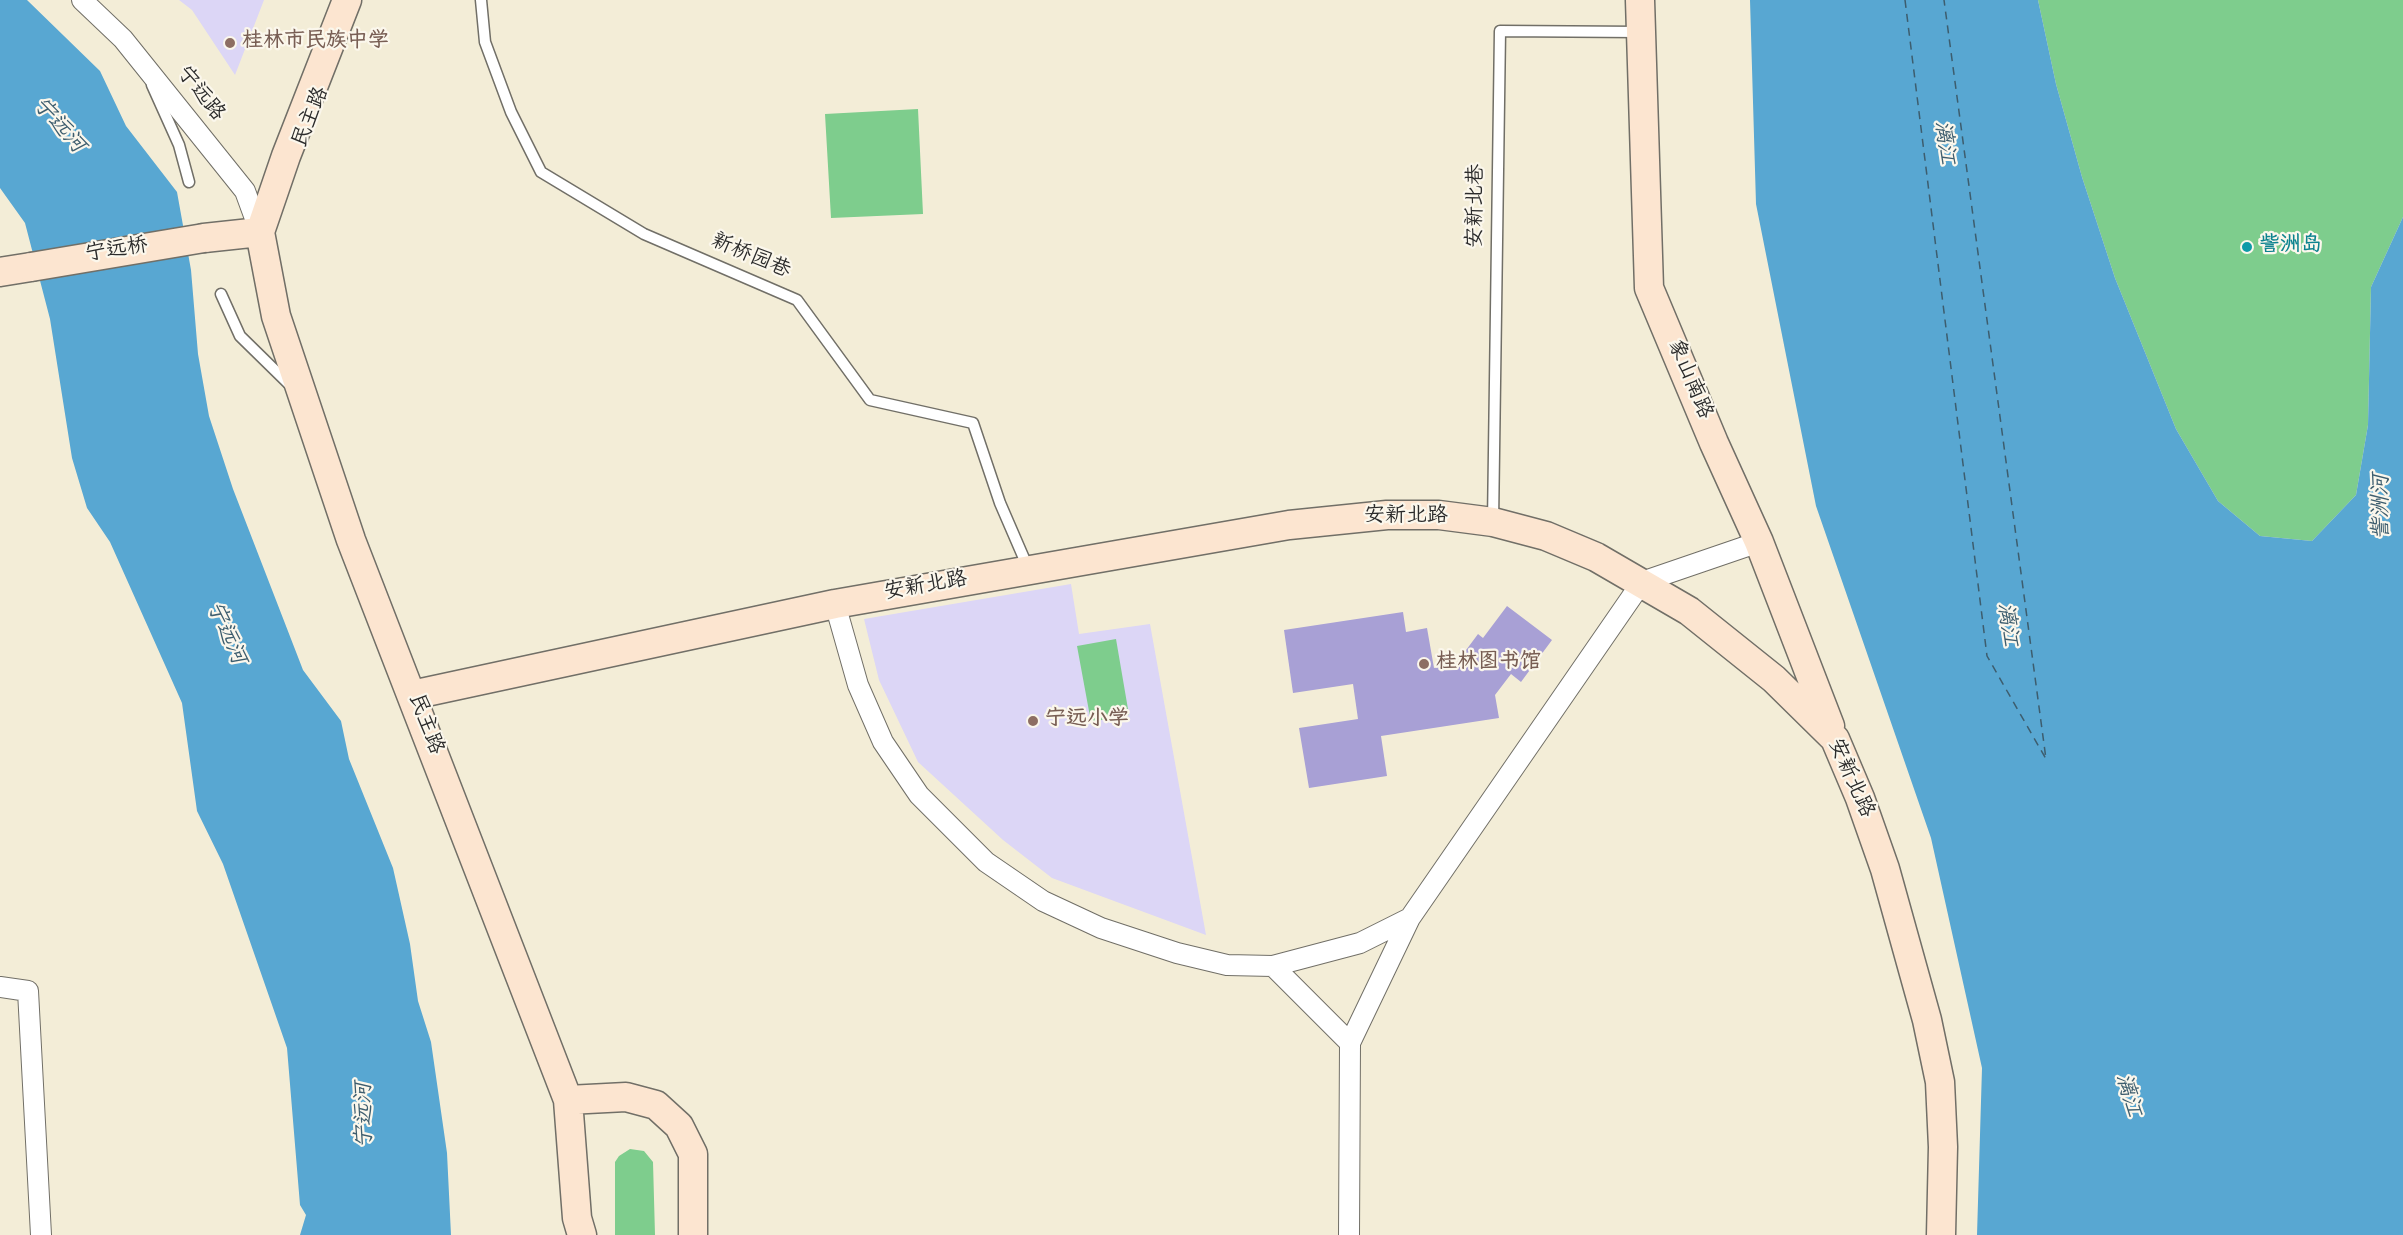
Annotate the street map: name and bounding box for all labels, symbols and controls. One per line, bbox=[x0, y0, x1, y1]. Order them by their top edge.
place label: 桂林市民族中学 bbox=[242, 30, 389, 56]
marker: 桂林市民族中学 bbox=[223, 36, 237, 50]
street label: 宁远路 bbox=[169, 63, 229, 127]
street label: 民主路 bbox=[290, 84, 336, 152]
water label: 宁远河 bbox=[25, 94, 89, 160]
water label: 漓江 bbox=[1926, 120, 1958, 166]
street label: 安新北巷 bbox=[1465, 164, 1491, 248]
street label: 新桥园巷 bbox=[706, 230, 794, 286]
place label: 訾洲岛 bbox=[2259, 234, 2322, 260]
street label: 宁远桥 bbox=[84, 235, 150, 269]
marker: 訾洲岛 bbox=[2240, 240, 2254, 254]
street label: 象山南路 bbox=[1660, 336, 1716, 424]
water label: 訾洲河 bbox=[2371, 474, 2397, 540]
street label: 安新北路 bbox=[1364, 505, 1448, 531]
street label: 安新北路 bbox=[882, 568, 970, 608]
water label: 宁远河 bbox=[199, 598, 249, 670]
water label: 漓江 bbox=[1989, 602, 2021, 648]
place label: 桂林图书馆 bbox=[1436, 651, 1541, 677]
marker: 桂林图书馆 bbox=[1417, 657, 1431, 671]
street label: 民主路 bbox=[401, 691, 447, 759]
place label: 宁远小学 bbox=[1045, 708, 1129, 734]
marker: 宁远小学 bbox=[1026, 714, 1040, 728]
street label: 安新北路 bbox=[1820, 736, 1878, 822]
water label: 漓江 bbox=[2107, 1071, 2145, 1121]
water label: 宁远河 bbox=[353, 1082, 381, 1148]

